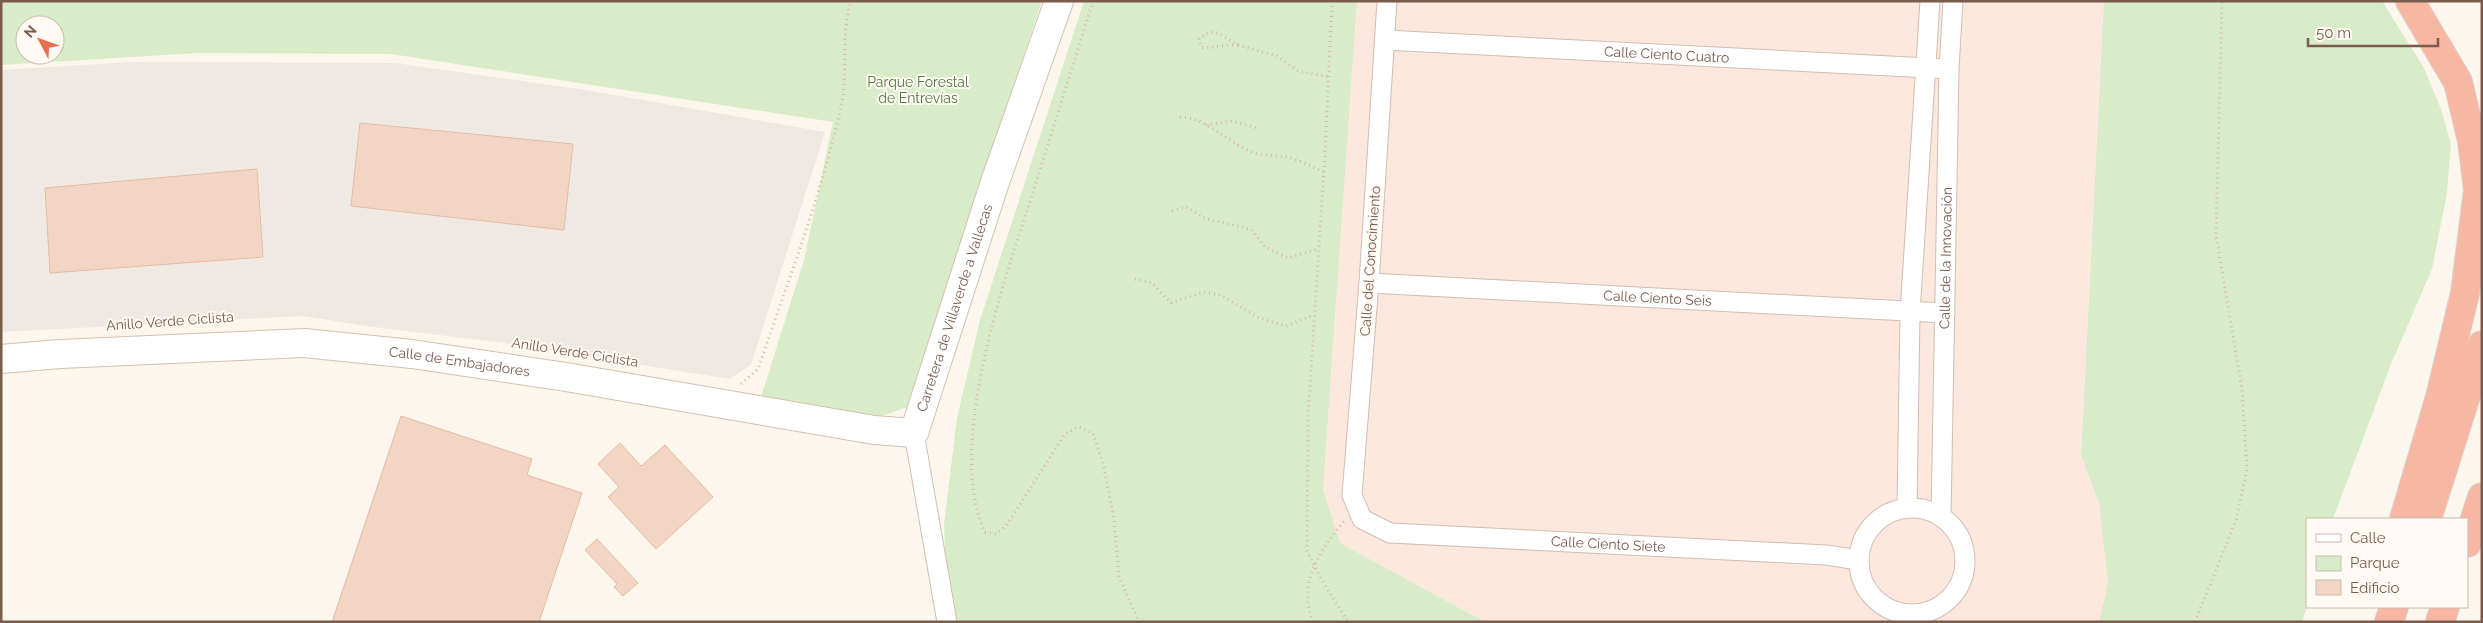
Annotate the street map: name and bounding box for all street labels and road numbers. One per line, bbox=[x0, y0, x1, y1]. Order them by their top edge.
street label: Calle Ciento Cuatro bbox=[1604, 43, 1730, 66]
street label: Calle del Conocimiento bbox=[1357, 185, 1383, 337]
street label: Calle de la Innovación bbox=[1936, 187, 1955, 329]
street label: Carretera de Villaverde a Vallecas bbox=[913, 202, 995, 414]
street label: Calle Ciento Seis bbox=[1603, 287, 1713, 309]
street label: Anillo Verde Ciclista bbox=[106, 309, 234, 333]
street label: Anillo Verde Ciclista bbox=[511, 334, 639, 370]
street label: Calle de Embajadores bbox=[388, 344, 531, 380]
street label: Calle Ciento Siete bbox=[1550, 533, 1666, 555]

